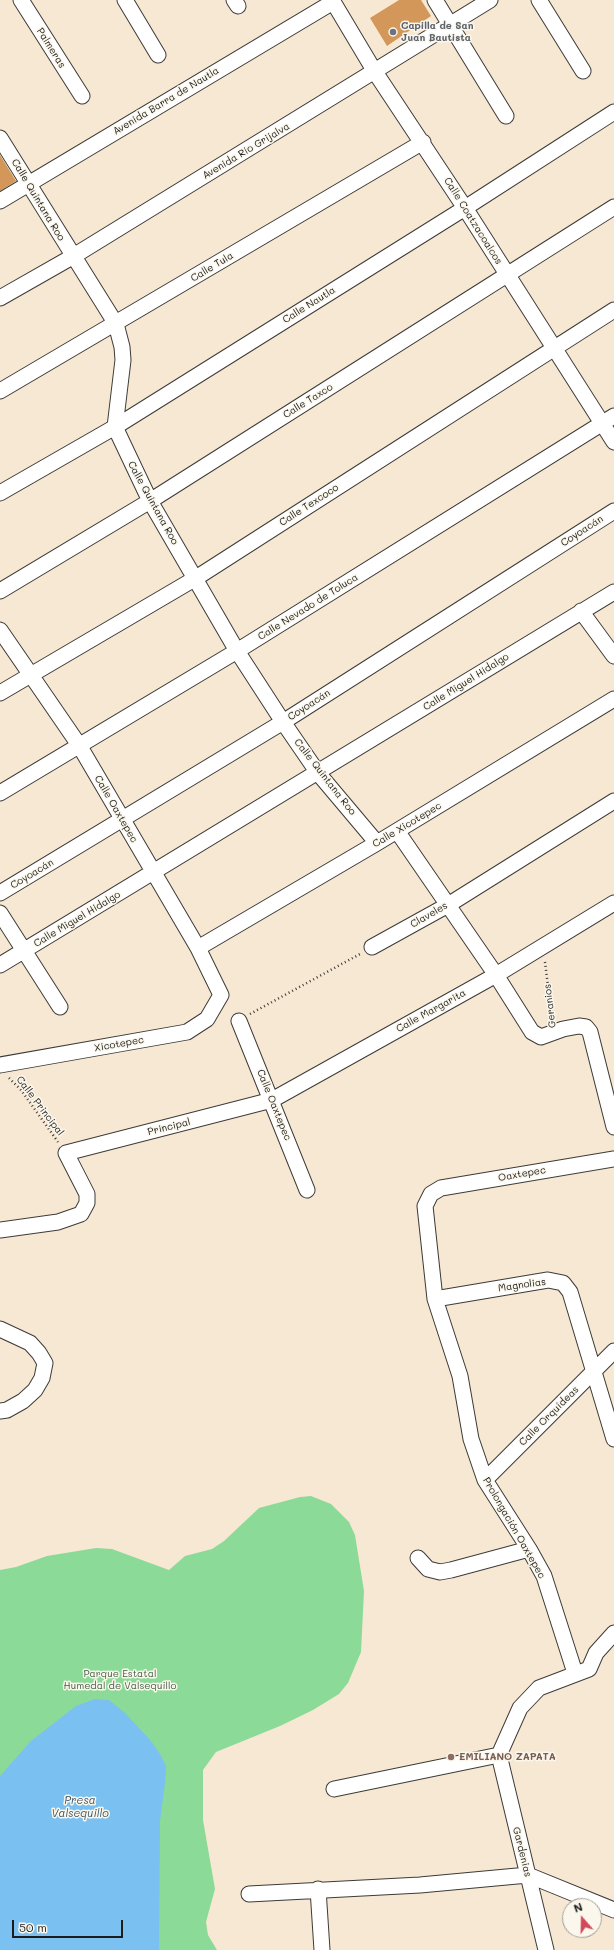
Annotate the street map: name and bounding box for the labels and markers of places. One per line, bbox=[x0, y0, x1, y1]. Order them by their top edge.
place label: Capilla de San Juan Bautista bbox=[401, 20, 473, 44]
marker: Capilla de San Juan Bautista bbox=[388, 27, 398, 37]
place label: EMILIANO ZAPATA bbox=[459, 1751, 556, 1763]
marker: EMILIANO ZAPATA bbox=[446, 1752, 456, 1762]

